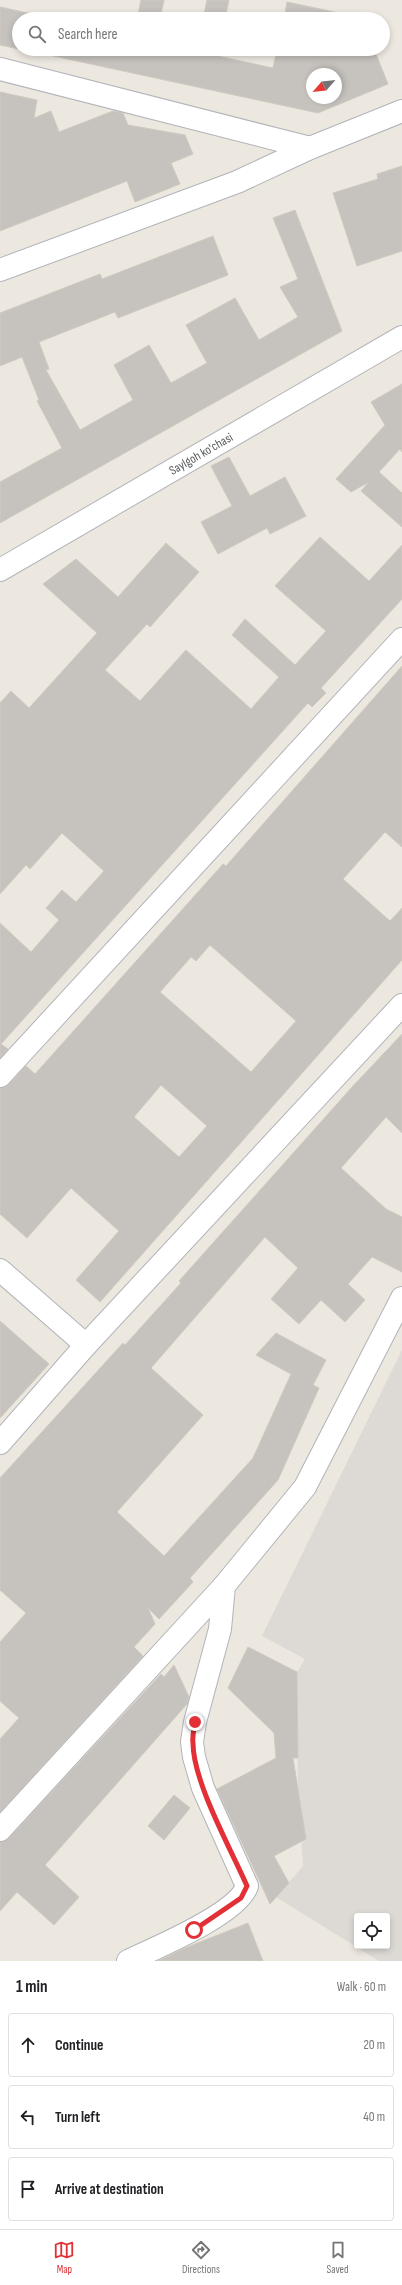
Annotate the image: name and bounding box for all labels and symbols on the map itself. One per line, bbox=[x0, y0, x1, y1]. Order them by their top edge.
north arrow bbox=[306, 68, 342, 104]
street label: Saylgoh ko'chasi bbox=[166, 429, 236, 479]
route end bbox=[186, 1713, 204, 1731]
route start bbox=[185, 1921, 203, 1939]

